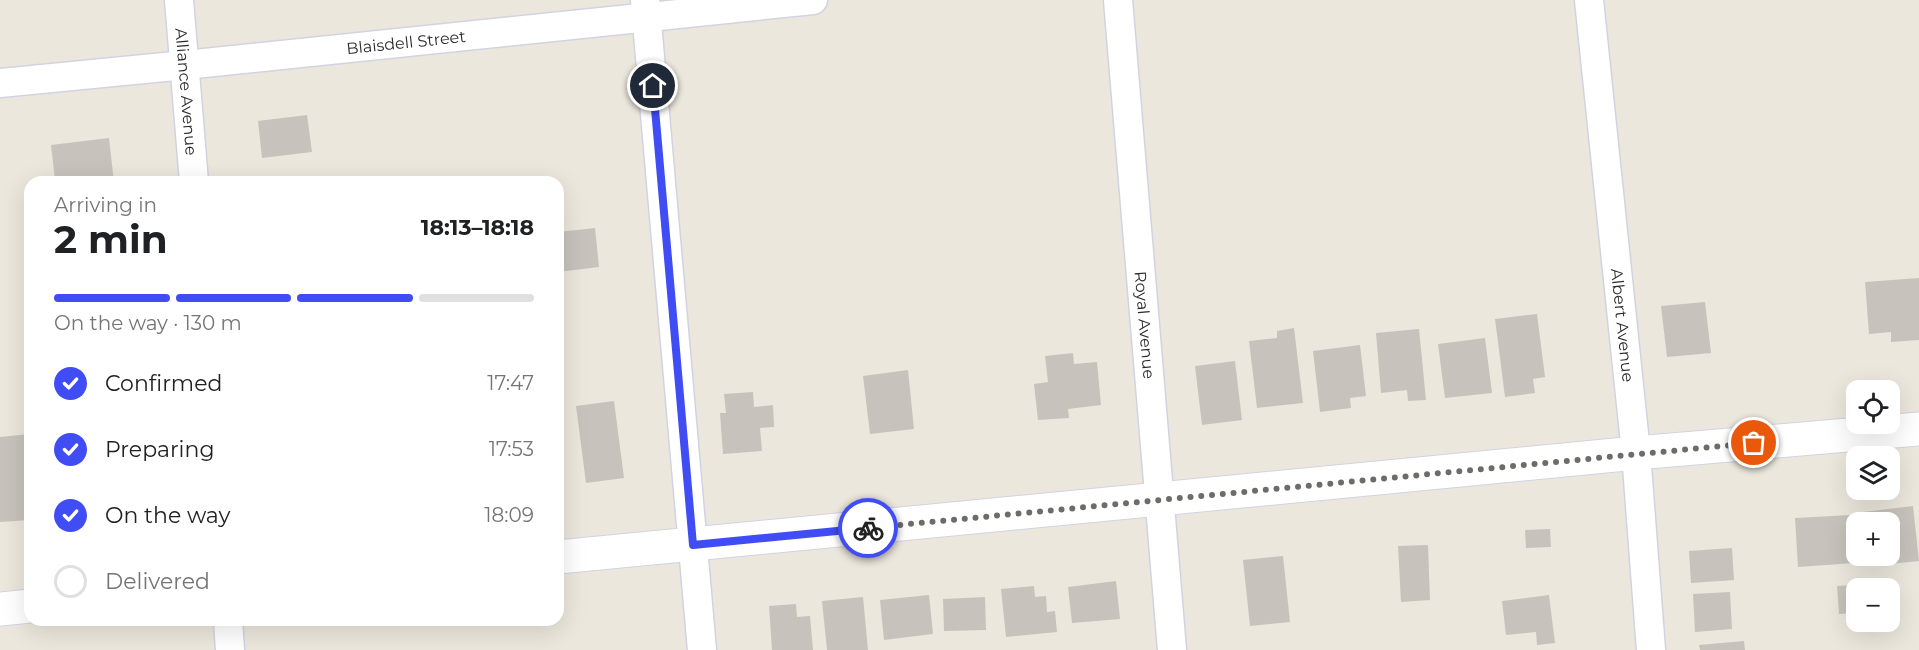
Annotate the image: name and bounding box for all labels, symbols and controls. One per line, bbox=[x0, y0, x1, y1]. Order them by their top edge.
street label: Blaisdell Street bbox=[345, 26, 467, 58]
street label: Alliance Avenue bbox=[172, 27, 201, 156]
pin bbox=[627, 60, 678, 111]
icon: home bbox=[636, 69, 669, 102]
text: Arriving in bbox=[54, 193, 157, 217]
text: 18:13–18:18 bbox=[421, 214, 534, 241]
text: 2 min bbox=[54, 215, 168, 263]
street label: Albert Avenue bbox=[1607, 268, 1638, 383]
street label: Royal Avenue bbox=[1131, 270, 1159, 380]
text: On the way · 130 m bbox=[54, 311, 242, 335]
icon: check bbox=[54, 367, 87, 400]
text: Confirmed bbox=[105, 370, 222, 397]
text: 17:47 bbox=[487, 371, 534, 395]
map controls bbox=[1846, 380, 1900, 632]
button: locate bbox=[1846, 380, 1900, 434]
pin bbox=[1728, 417, 1779, 468]
icon: bag bbox=[1737, 426, 1770, 459]
icon: check bbox=[54, 433, 87, 466]
text: Preparing bbox=[105, 436, 214, 463]
text: 17:53 bbox=[489, 437, 534, 461]
button: layers bbox=[1846, 446, 1900, 500]
courier bbox=[838, 498, 898, 558]
icon: check bbox=[54, 499, 87, 532]
text: On the way bbox=[105, 502, 230, 529]
text: 18:09 bbox=[484, 503, 534, 527]
icon: bike bbox=[852, 512, 885, 545]
button: + bbox=[1846, 512, 1900, 566]
text: Delivered bbox=[105, 568, 210, 595]
button: − bbox=[1846, 578, 1900, 632]

